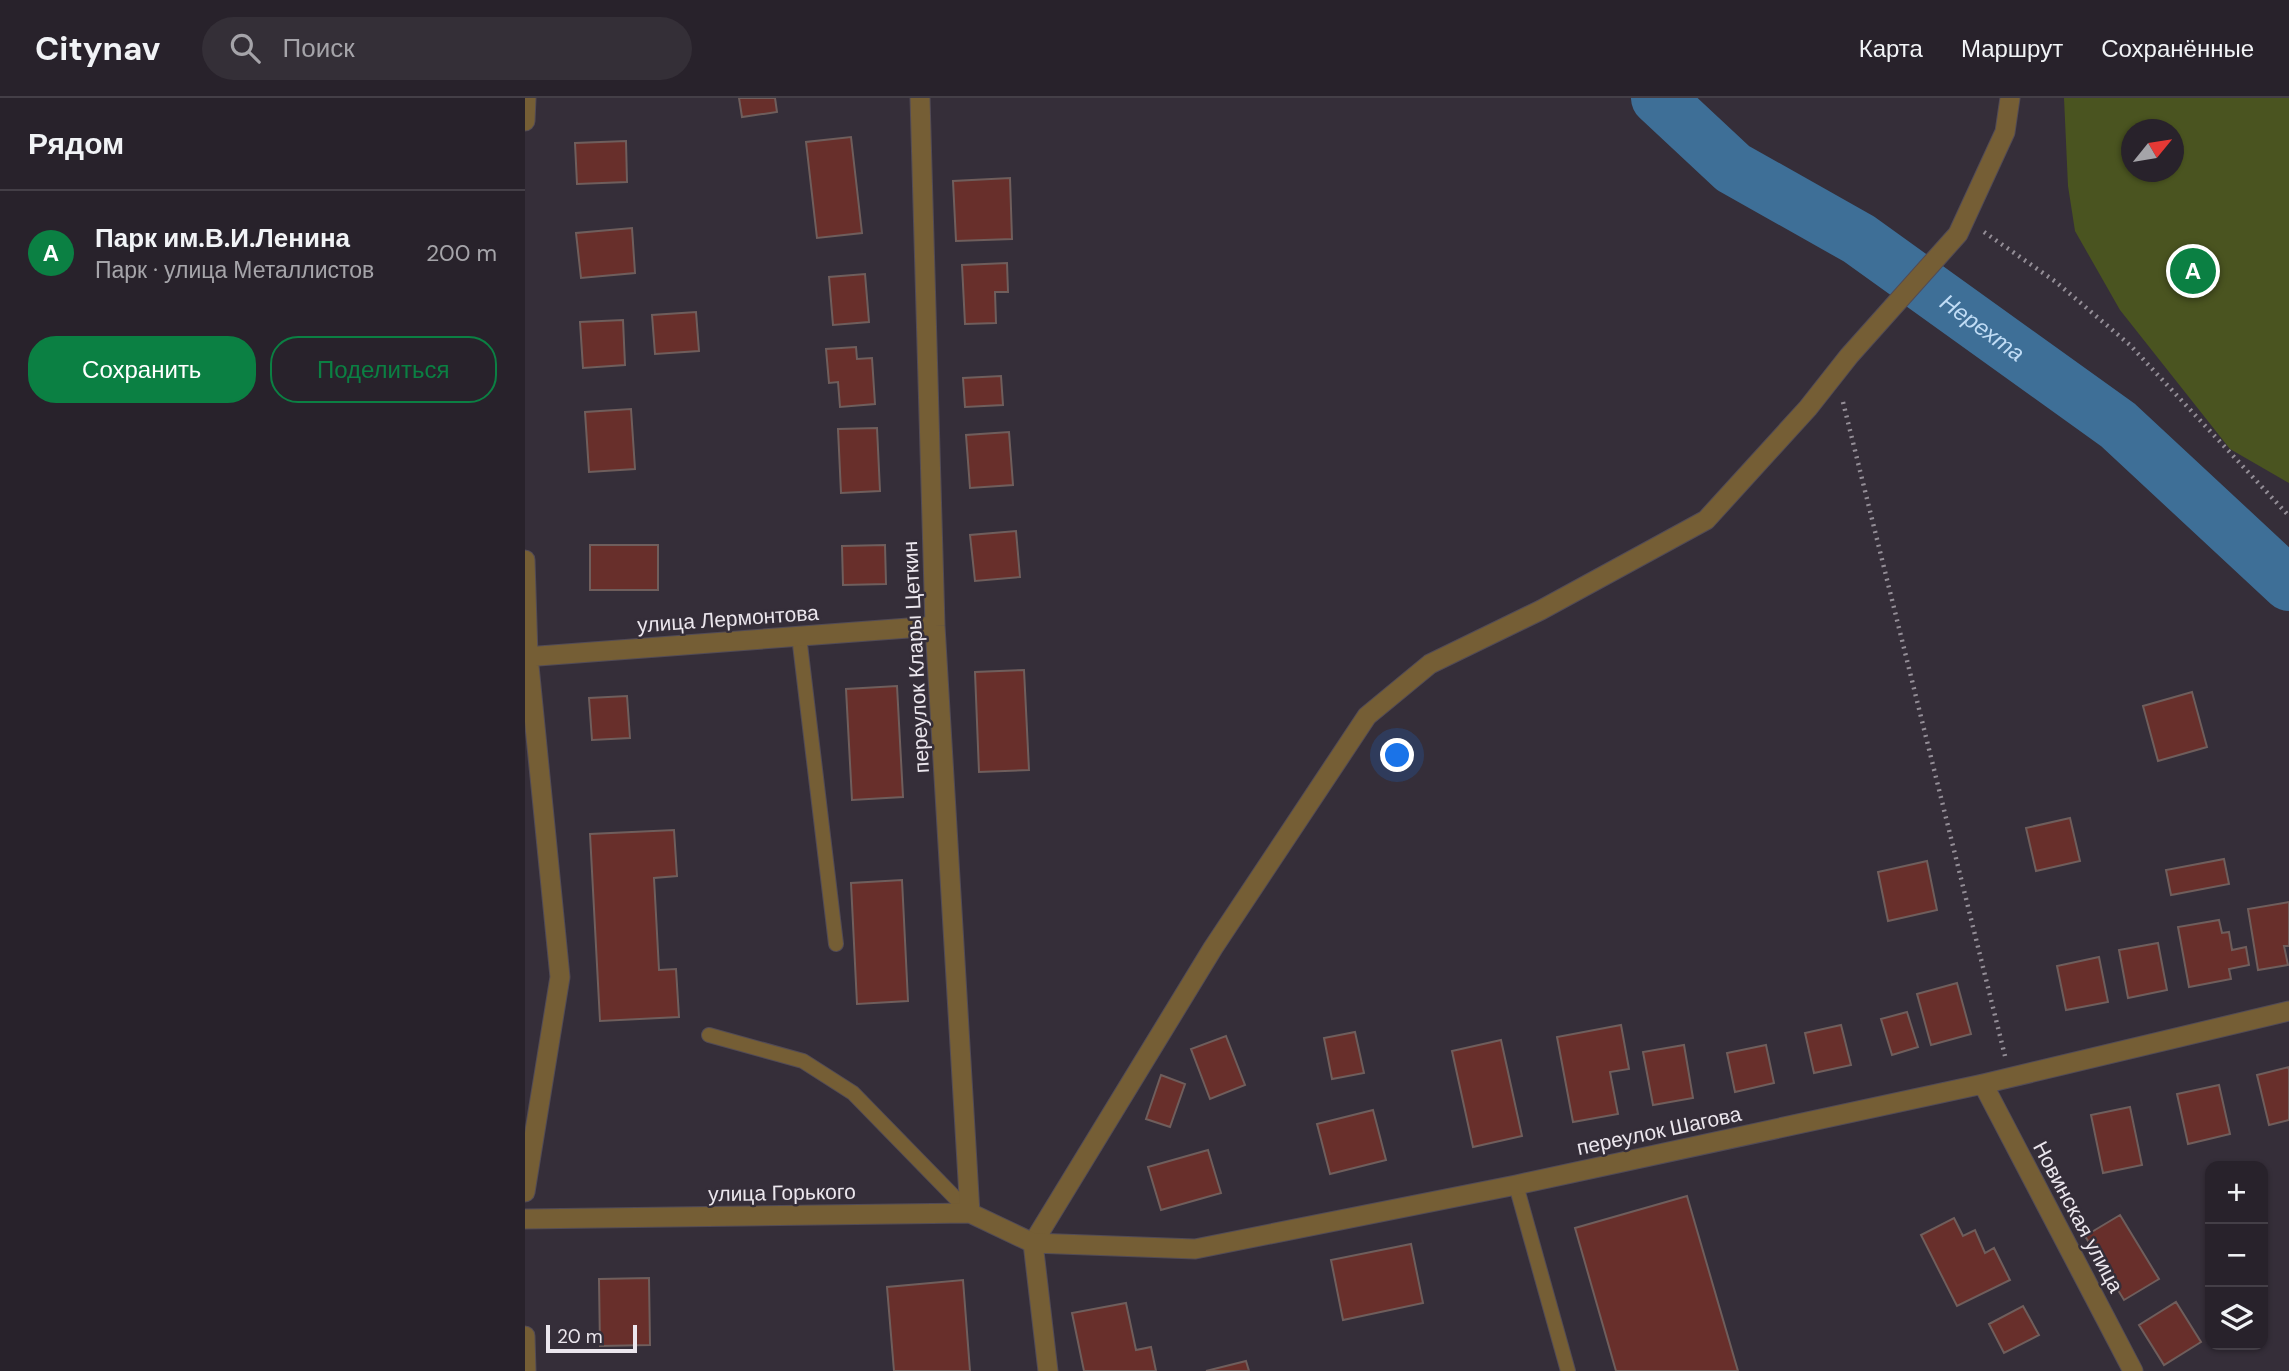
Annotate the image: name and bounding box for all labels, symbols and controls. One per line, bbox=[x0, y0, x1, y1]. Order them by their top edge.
search box bbox=[202, 17, 692, 80]
text: Citynav bbox=[35, 27, 160, 70]
icon: search bbox=[226, 29, 264, 67]
text: Поиск bbox=[282, 31, 355, 65]
text: Карта bbox=[1859, 33, 1923, 64]
text: Маршрут bbox=[1961, 33, 2063, 64]
text: Сохранённые bbox=[2101, 33, 2254, 64]
north arrow bbox=[2121, 119, 2184, 182]
text: Рядом bbox=[28, 124, 124, 163]
text: Парк им.В.И.Ленина bbox=[95, 221, 350, 255]
text: A bbox=[43, 238, 59, 268]
text: 200 m bbox=[426, 238, 497, 268]
pin: A bbox=[2170, 245, 2216, 297]
text: Парк · улица Металлистов bbox=[95, 255, 374, 285]
water label: Нерехта bbox=[1934, 287, 2031, 368]
button: Сохранить bbox=[28, 336, 256, 403]
button: Поделиться bbox=[270, 336, 497, 403]
street label: переулок Клары Цеткин bbox=[896, 540, 936, 774]
street label: улица Лермонтова bbox=[636, 599, 820, 639]
your location bbox=[1380, 738, 1414, 772]
street label: переулок Шагова bbox=[1574, 1100, 1744, 1162]
street label: Новинская улица bbox=[2026, 1136, 2130, 1298]
map controls bbox=[2205, 1161, 2268, 1350]
button: + bbox=[2205, 1161, 2268, 1224]
street label: улица Горького bbox=[708, 1178, 856, 1208]
button: − bbox=[2205, 1224, 2268, 1287]
button: layers bbox=[2205, 1287, 2268, 1350]
scale bar bbox=[546, 1322, 637, 1354]
text: 20 m bbox=[557, 1324, 603, 1349]

